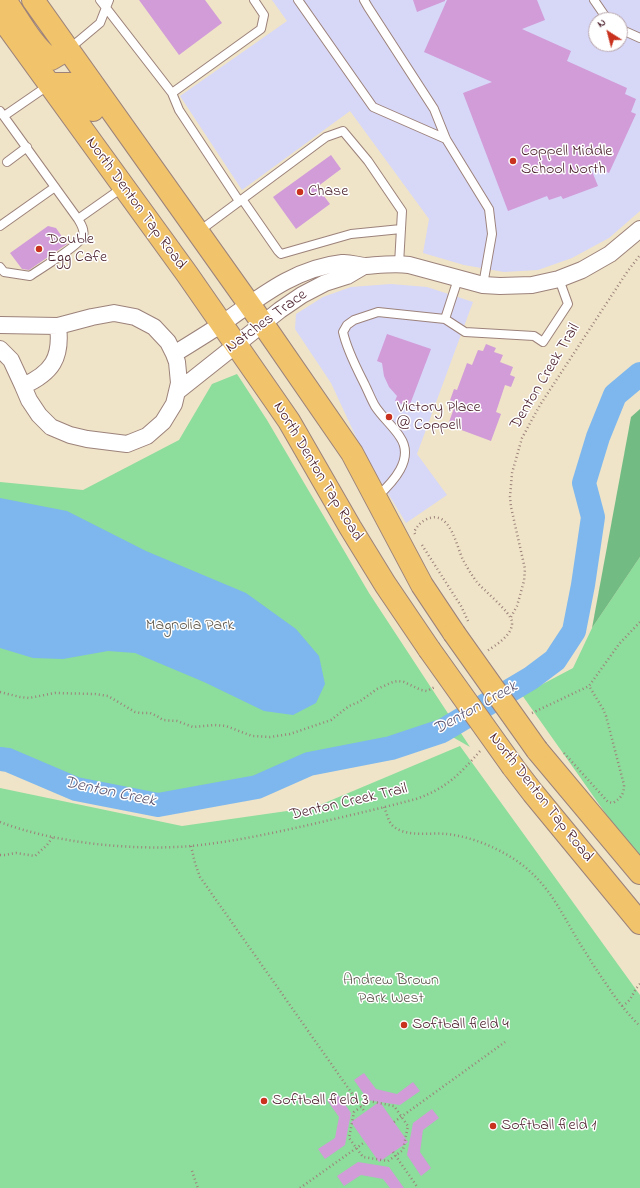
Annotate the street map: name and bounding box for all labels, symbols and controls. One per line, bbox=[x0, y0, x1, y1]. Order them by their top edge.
north arrow bbox=[588, 12, 628, 52]
text: N bbox=[594, 14, 609, 32]
street label: North Denton Tap Road bbox=[81, 134, 189, 274]
place label: Coppell Middle School North bbox=[521, 142, 612, 180]
marker: Coppell Middle School North bbox=[508, 156, 518, 166]
place label: Chase bbox=[308, 182, 348, 202]
marker: Chase bbox=[295, 187, 305, 197]
place label: Double Egg Cafe bbox=[47, 230, 107, 268]
marker: Double Egg Cafe bbox=[34, 244, 44, 254]
street label: Natches Trace bbox=[223, 286, 311, 358]
street label: Denton Creek Trail bbox=[507, 321, 585, 433]
place label: Victory Place @ Coppell bbox=[397, 398, 481, 436]
street label: North Denton Tap Road bbox=[268, 399, 366, 545]
marker: Victory Place @ Coppell bbox=[384, 412, 394, 422]
park label: Magnolia Park bbox=[146, 616, 234, 636]
water label: Denton Creek bbox=[430, 678, 522, 740]
street label: North Denton Tap Road bbox=[484, 730, 596, 866]
water label: Denton Creek bbox=[62, 773, 158, 813]
street label: Denton Creek Trail bbox=[288, 780, 410, 826]
park label: Andrew Brown Park West bbox=[343, 971, 439, 1009]
place label: Softball field 4 bbox=[412, 1015, 509, 1035]
marker: Softball field 4 bbox=[399, 1020, 409, 1030]
place label: Softball field 3 bbox=[272, 1091, 369, 1111]
marker: Softball field 3 bbox=[259, 1096, 269, 1106]
place label: Softball field 1 bbox=[501, 1116, 596, 1136]
marker: Softball field 1 bbox=[488, 1121, 498, 1131]

